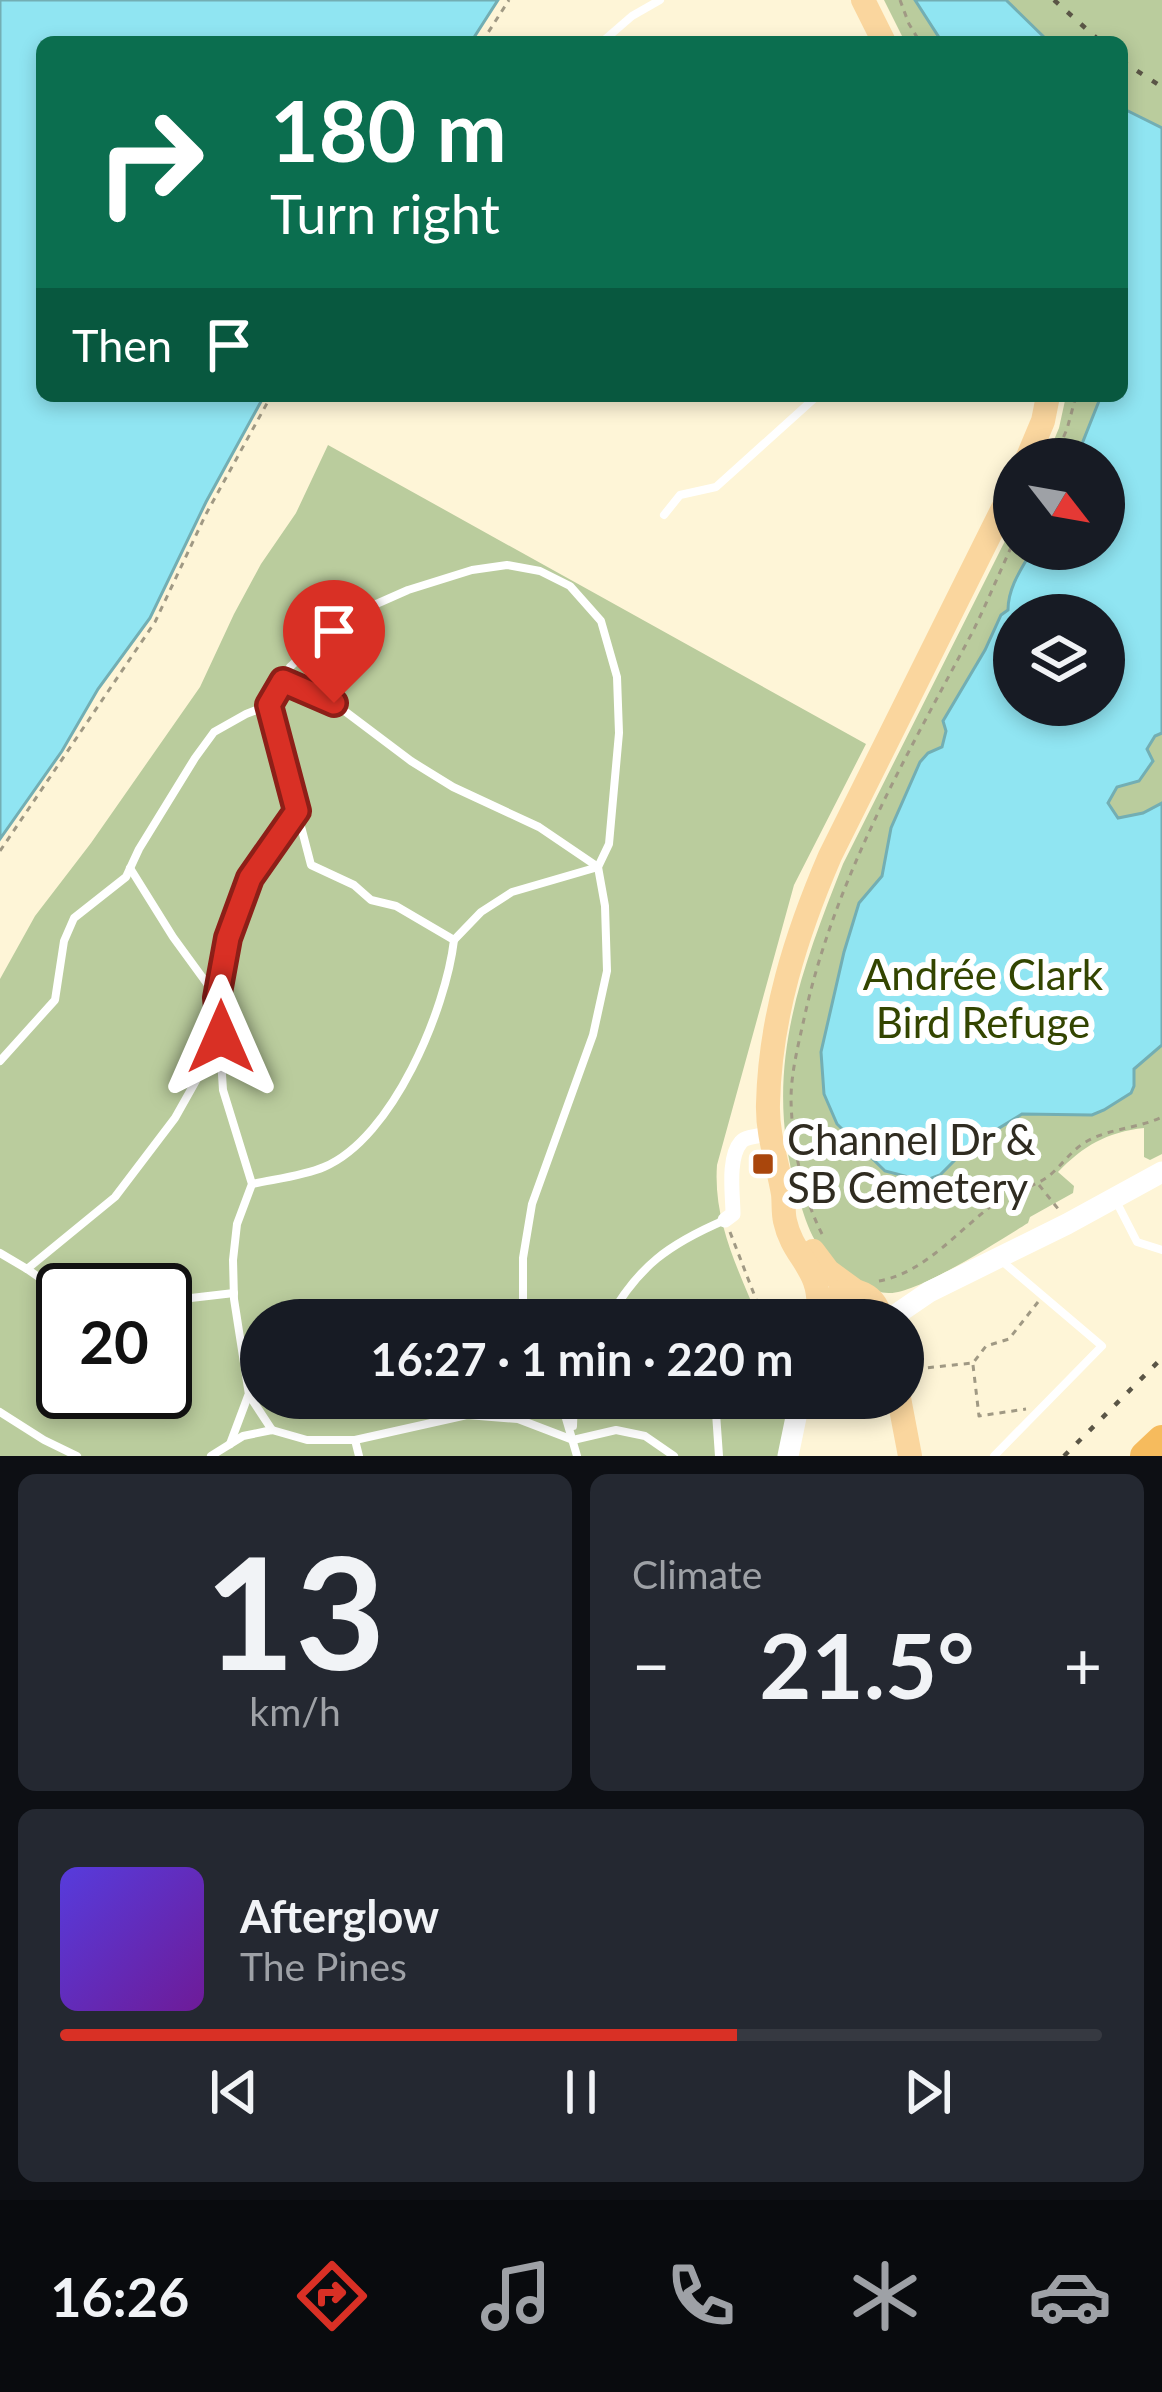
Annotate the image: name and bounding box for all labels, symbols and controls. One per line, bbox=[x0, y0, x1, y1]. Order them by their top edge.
text: 180 m bbox=[270, 79, 507, 180]
icon: right bbox=[72, 84, 228, 240]
text: Turn right bbox=[270, 181, 500, 246]
icon: arrive bbox=[196, 312, 262, 378]
text: Then bbox=[72, 318, 172, 372]
north arrow bbox=[993, 438, 1125, 570]
map controls bbox=[993, 438, 1125, 726]
pin bbox=[283, 580, 385, 703]
button: layers bbox=[993, 594, 1125, 726]
icon: arrive bbox=[301, 598, 367, 664]
park label: Andrée Clark Bird Refuge bbox=[863, 949, 1104, 1047]
position arrow bbox=[158, 974, 284, 1100]
place label: Channel Dr & SB Cemetery bbox=[787, 1114, 1036, 1212]
marker: Channel Dr & SB Cemetery bbox=[750, 1151, 776, 1177]
speed limit sign: 20 bbox=[36, 1263, 192, 1419]
text: 16:27 · 1 min · 220 m bbox=[371, 1332, 793, 1386]
text: 13 bbox=[205, 1516, 385, 1703]
text: Climate bbox=[632, 1551, 762, 1597]
text: 21.5° bbox=[759, 1610, 975, 1718]
text: − bbox=[632, 1625, 670, 1704]
text: + bbox=[1064, 1625, 1102, 1704]
text: km/h bbox=[249, 1688, 341, 1734]
text: Afterglow bbox=[240, 1889, 439, 1943]
text: The Pines bbox=[240, 1943, 407, 1989]
icon: previous bbox=[201, 2059, 267, 2125]
icon: pause bbox=[548, 2059, 614, 2125]
icon: next bbox=[895, 2059, 961, 2125]
icon: directions bbox=[290, 2254, 374, 2338]
icon: music bbox=[474, 2254, 558, 2338]
icon: phone bbox=[659, 2254, 743, 2338]
icon: climate bbox=[843, 2254, 927, 2338]
icon: car bbox=[1028, 2254, 1112, 2338]
text: 16:26 bbox=[50, 2264, 189, 2329]

